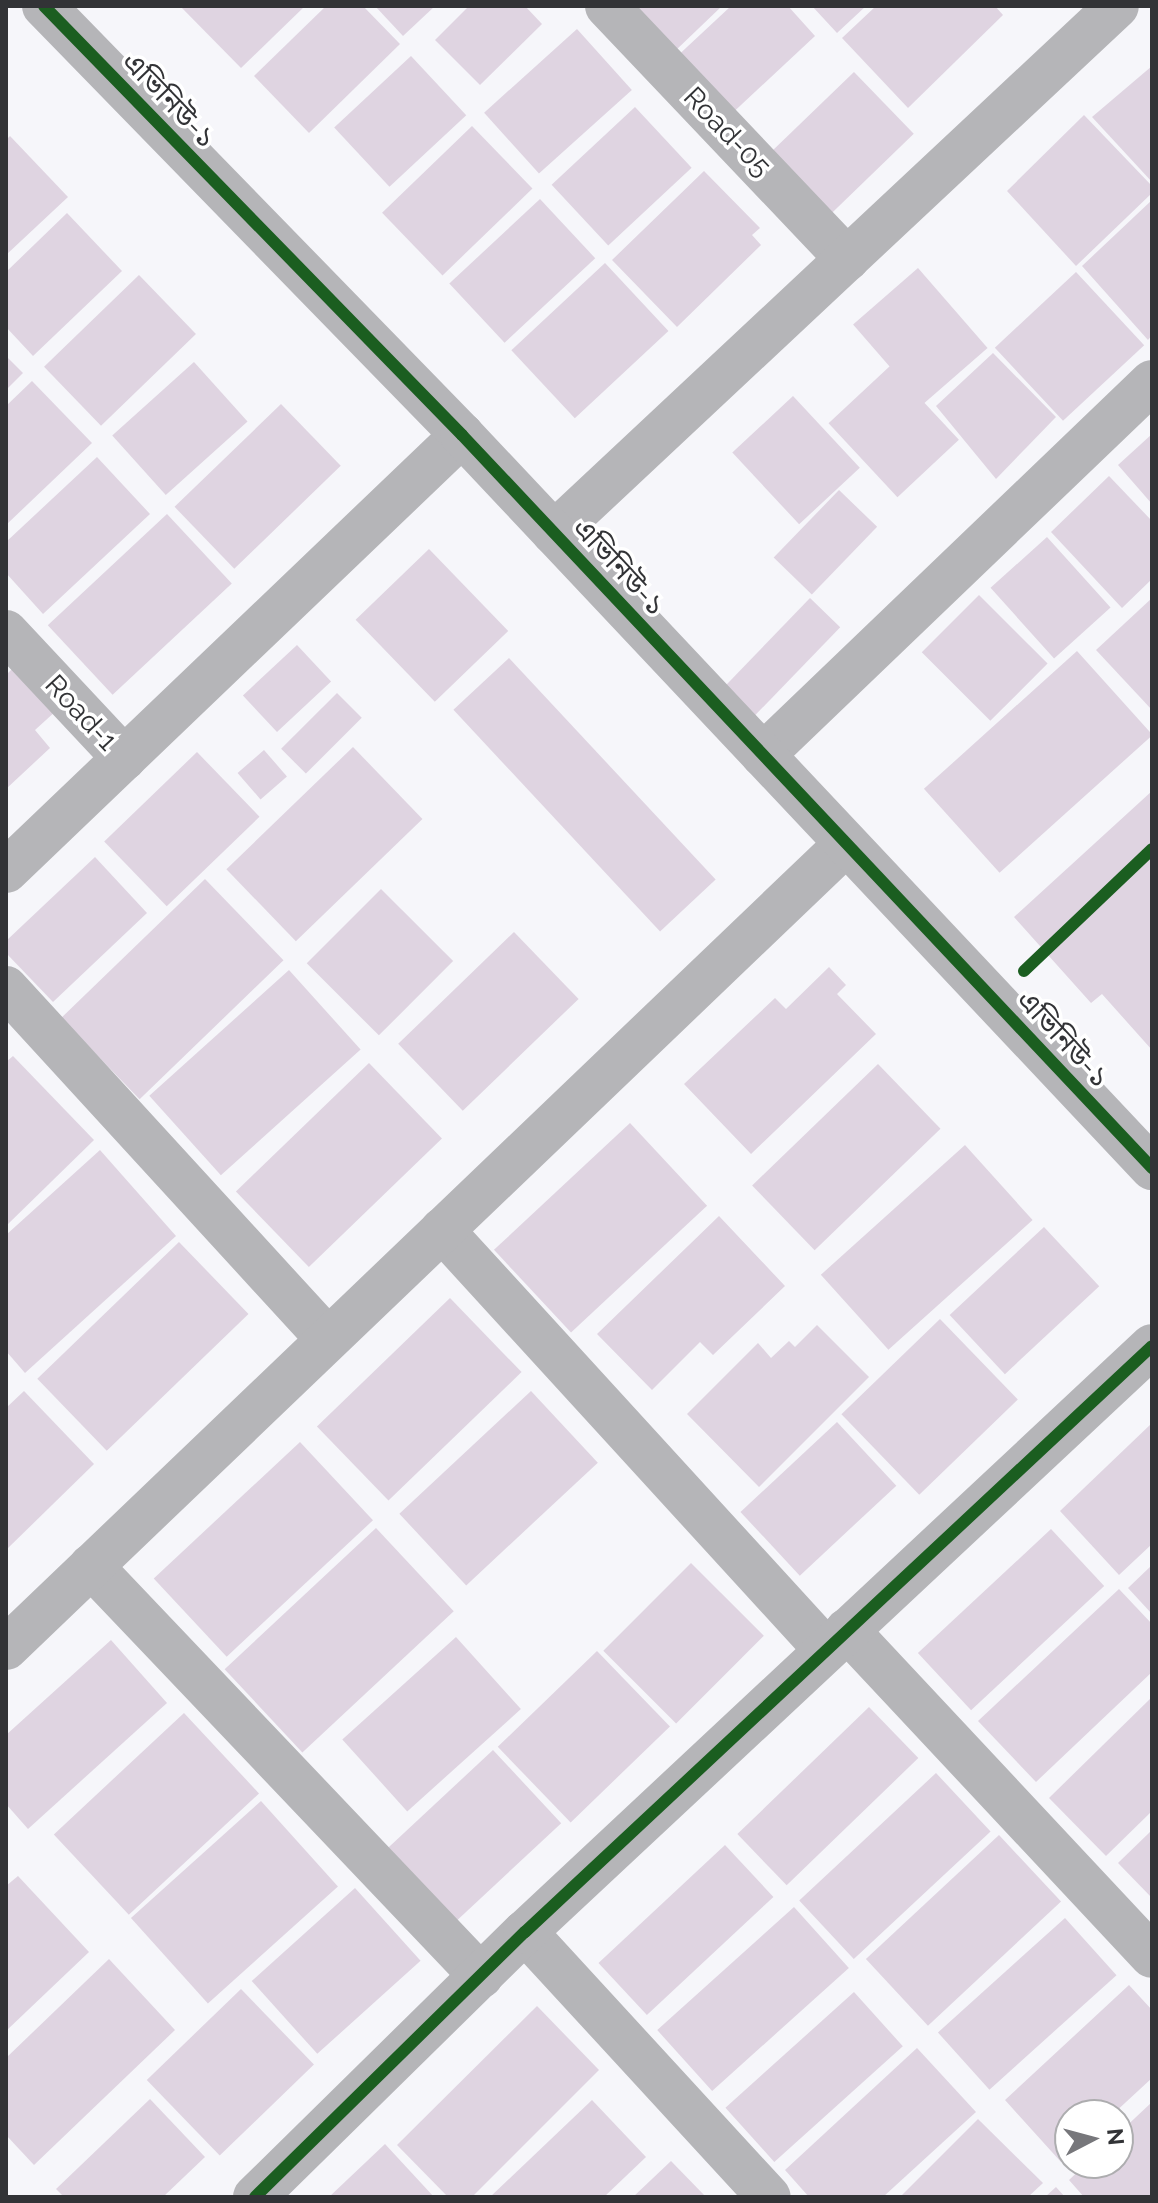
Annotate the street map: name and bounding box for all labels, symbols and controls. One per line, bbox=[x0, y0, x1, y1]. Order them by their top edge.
street label: এভিনিউ-১ bbox=[115, 45, 223, 155]
street label: Road-05 bbox=[676, 80, 778, 184]
street label: এভিনিউ-১ bbox=[566, 512, 672, 622]
street label: Road-1 bbox=[38, 668, 124, 758]
street label: এভিনিউ-১ bbox=[1010, 984, 1116, 1094]
north arrow bbox=[1054, 2099, 1134, 2179]
text: N bbox=[1102, 2127, 1130, 2146]

